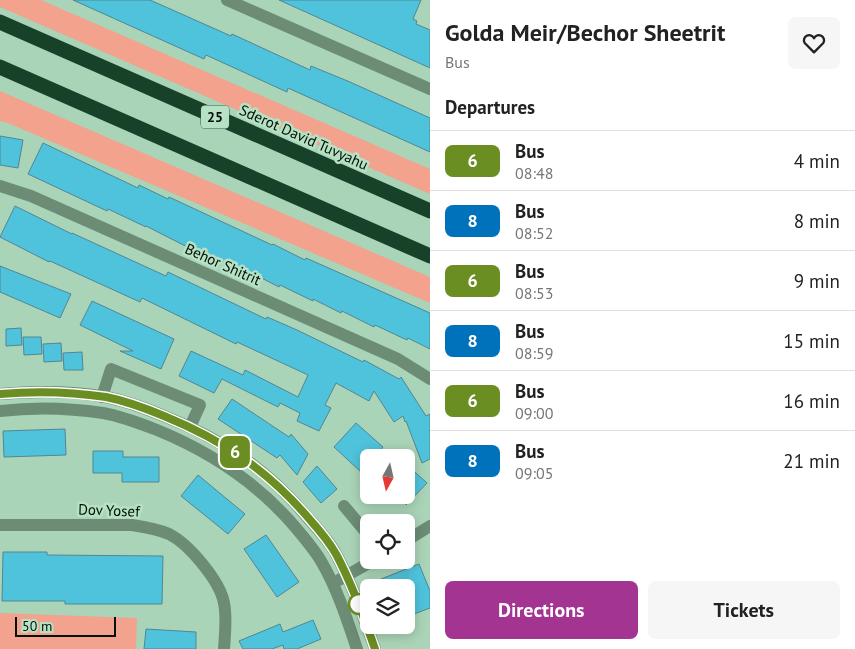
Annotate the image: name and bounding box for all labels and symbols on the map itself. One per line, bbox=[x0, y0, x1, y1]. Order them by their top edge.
street label: Sderot David Tuvyahu bbox=[237, 100, 371, 174]
road number: 25 bbox=[201, 105, 229, 128]
street label: Behor Shitrit bbox=[182, 239, 264, 289]
line badge: 6 bbox=[219, 436, 251, 468]
north arrow bbox=[360, 449, 415, 504]
street label: Dov Yosef bbox=[78, 499, 141, 521]
unlabelled marker bbox=[348, 593, 370, 615]
scale bar bbox=[15, 614, 116, 637]

